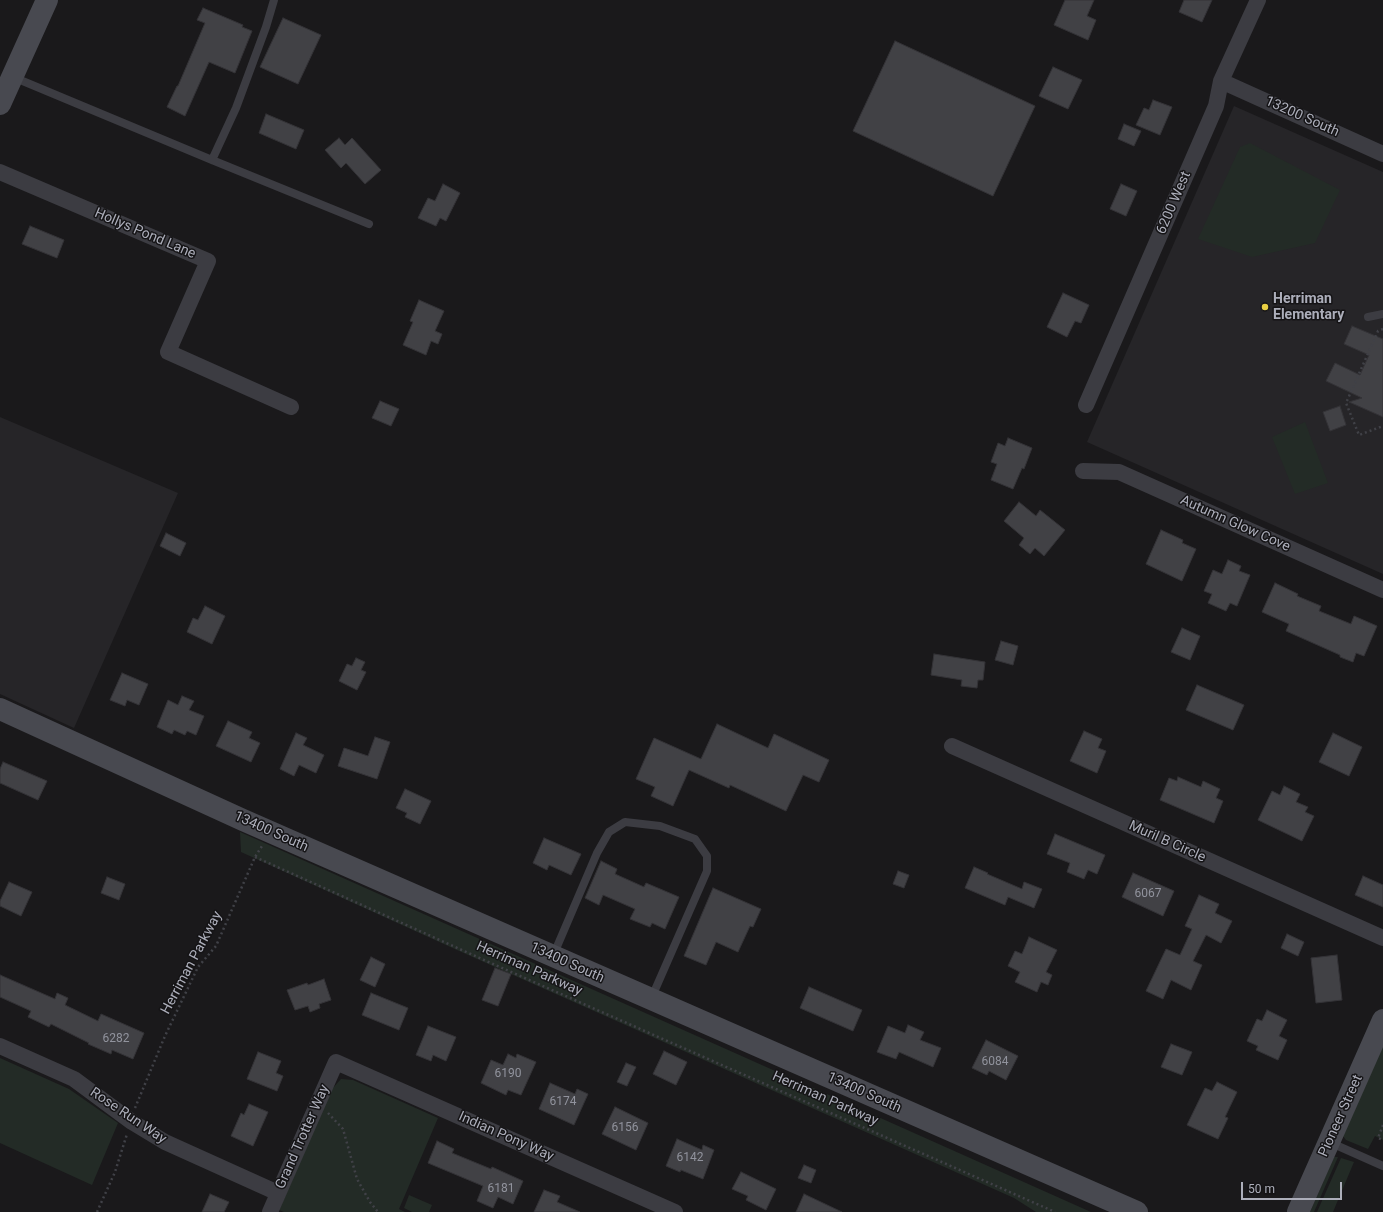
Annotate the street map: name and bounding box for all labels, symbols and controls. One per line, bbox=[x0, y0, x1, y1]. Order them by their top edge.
street label: 13200 South bbox=[1262, 93, 1342, 141]
street label: 6200 West bbox=[1153, 169, 1195, 237]
street label: Hollys Pond Lane bbox=[92, 205, 198, 263]
place label: Herriman Elementary bbox=[1273, 291, 1344, 324]
marker: Herriman Elementary bbox=[1260, 302, 1270, 312]
street label: Autumn Glow Cove bbox=[1177, 492, 1293, 556]
street label: 13400 South bbox=[231, 808, 311, 856]
street label: Muril B Circle bbox=[1126, 818, 1208, 866]
house number: 6067 bbox=[1135, 887, 1161, 901]
street label: Herriman Parkway bbox=[158, 909, 226, 1017]
street label: Herriman Parkway bbox=[473, 938, 585, 1000]
street label: 13400 South bbox=[527, 939, 607, 987]
house number: 6282 bbox=[103, 1032, 129, 1046]
house number: 6084 bbox=[982, 1055, 1008, 1069]
house number: 6190 bbox=[495, 1067, 521, 1081]
street label: Herriman Parkway bbox=[769, 1068, 881, 1130]
street label: 13400 South bbox=[824, 1069, 904, 1117]
street label: Pioneer Street bbox=[1315, 1072, 1367, 1160]
street label: Grand Trotter Way bbox=[272, 1082, 334, 1192]
street label: Rose Run Way bbox=[87, 1084, 169, 1148]
house number: 6174 bbox=[550, 1095, 576, 1109]
street label: Indian Pony Way bbox=[456, 1108, 556, 1166]
house number: 6156 bbox=[612, 1121, 638, 1135]
house number: 6142 bbox=[677, 1151, 703, 1165]
scale bar bbox=[1243, 1174, 1344, 1200]
house number: 6181 bbox=[488, 1182, 514, 1196]
text: 50 m bbox=[1248, 1182, 1275, 1196]

